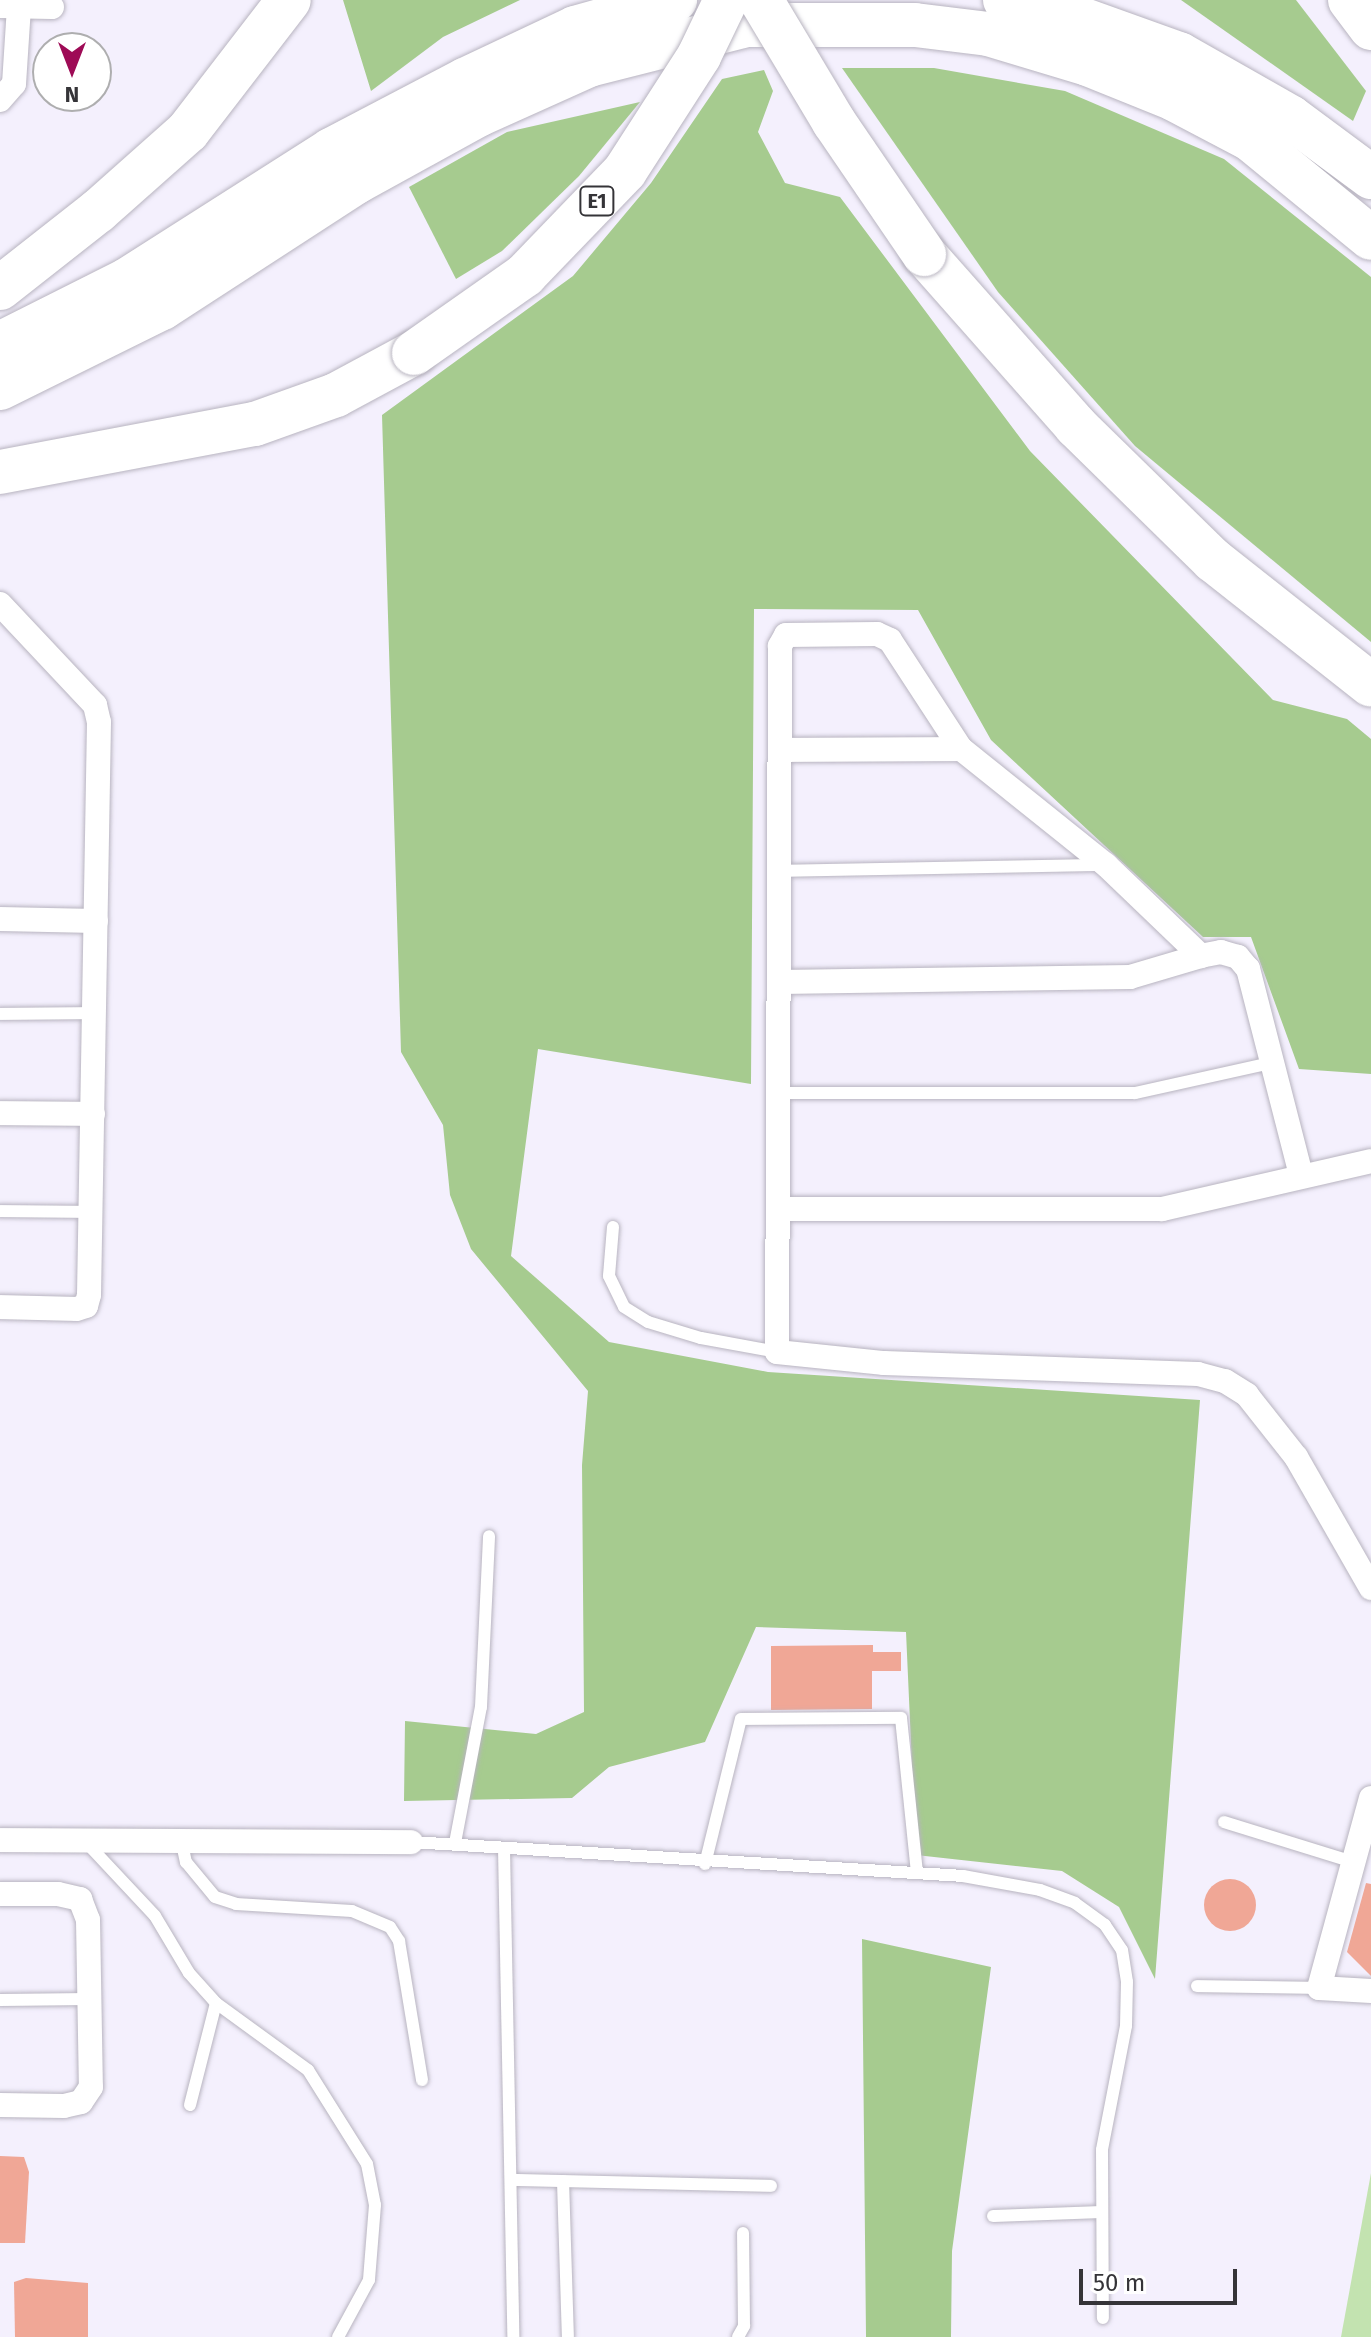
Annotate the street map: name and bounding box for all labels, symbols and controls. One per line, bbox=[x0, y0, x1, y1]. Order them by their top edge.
north arrow bbox=[32, 32, 112, 112]
text: N bbox=[65, 81, 79, 108]
road number: E1 bbox=[579, 185, 615, 217]
scale bar bbox=[1083, 2253, 1241, 2303]
text: 50 m bbox=[1093, 2269, 1145, 2297]

